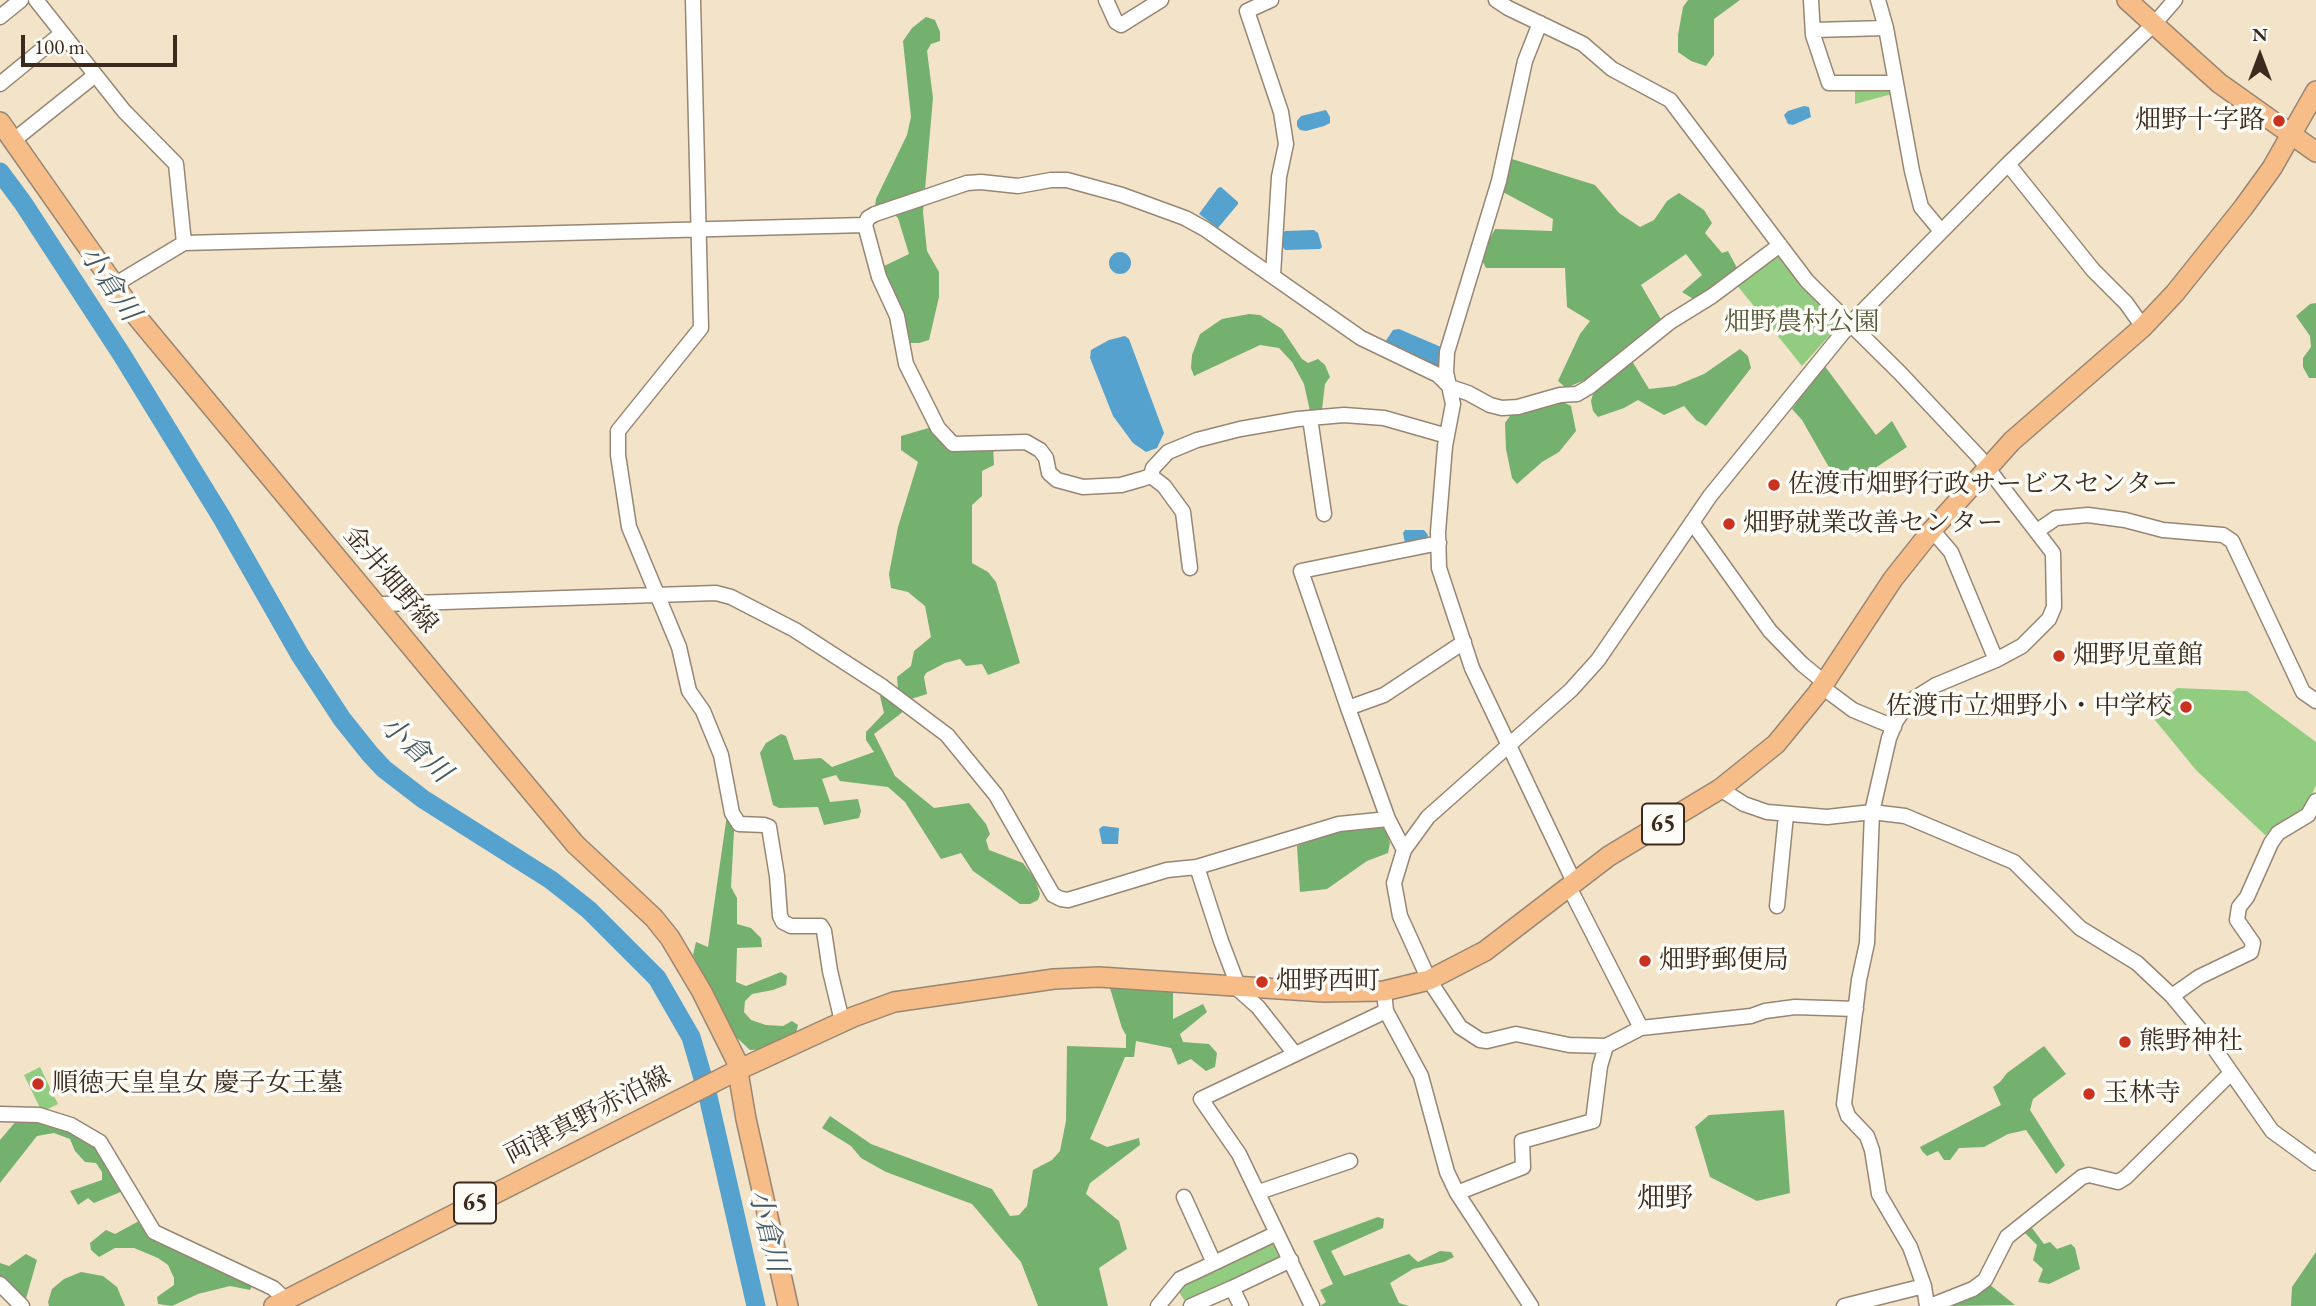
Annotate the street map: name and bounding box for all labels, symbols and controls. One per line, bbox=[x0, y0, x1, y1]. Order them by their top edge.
scale bar bbox=[24, 21, 180, 65]
north arrow bbox=[2225, 21, 2295, 91]
text: N bbox=[2252, 22, 2268, 47]
text: 100 m bbox=[34, 33, 85, 60]
place label: 畑野十字路 bbox=[2135, 105, 2265, 137]
marker: 畑野十字路 bbox=[2271, 113, 2287, 129]
water label: 小倉川 bbox=[72, 240, 146, 328]
park label: 畑野農村公園 bbox=[1724, 307, 1880, 339]
place label: 佐渡市畑野行政サービスセンター bbox=[1788, 469, 2178, 501]
marker: 佐渡市畑野行政サービスセンター bbox=[1766, 477, 1782, 493]
place label: 畑野就業改善センター bbox=[1743, 508, 2003, 540]
marker: 畑野就業改善センター bbox=[1721, 516, 1737, 532]
street label: 金井畑野線 bbox=[336, 520, 444, 640]
place label: 畑野児童館 bbox=[2073, 640, 2203, 672]
marker: 畑野児童館 bbox=[2051, 648, 2067, 664]
place label: 佐渡市立畑野小・中学校 bbox=[1886, 691, 2172, 723]
marker: 佐渡市立畑野小・中学校 bbox=[2178, 699, 2194, 715]
water label: 小倉川 bbox=[373, 709, 457, 791]
road number: 65 bbox=[1642, 804, 1684, 844]
place label: 畑野郵便局 bbox=[1659, 945, 1789, 977]
marker: 畑野郵便局 bbox=[1637, 953, 1653, 969]
place label: 畑野西町 bbox=[1276, 966, 1380, 998]
marker: 畑野西町 bbox=[1254, 974, 1270, 990]
place label: 熊野神社 bbox=[2139, 1026, 2243, 1058]
marker: 熊野神社 bbox=[2117, 1034, 2133, 1050]
street label: 両津真野赤泊線 bbox=[500, 1061, 676, 1171]
place label: 順徳天皇皇女 慶子女王墓 bbox=[52, 1068, 343, 1100]
marker: 順徳天皇皇女 慶子女王墓 bbox=[30, 1076, 46, 1092]
place label: 玉林寺 bbox=[2103, 1078, 2181, 1110]
marker: 玉林寺 bbox=[2081, 1086, 2097, 1102]
road number: 65 bbox=[454, 1182, 496, 1224]
district label: 畑野 bbox=[1637, 1182, 1693, 1216]
water label: 小倉川 bbox=[741, 1186, 793, 1276]

